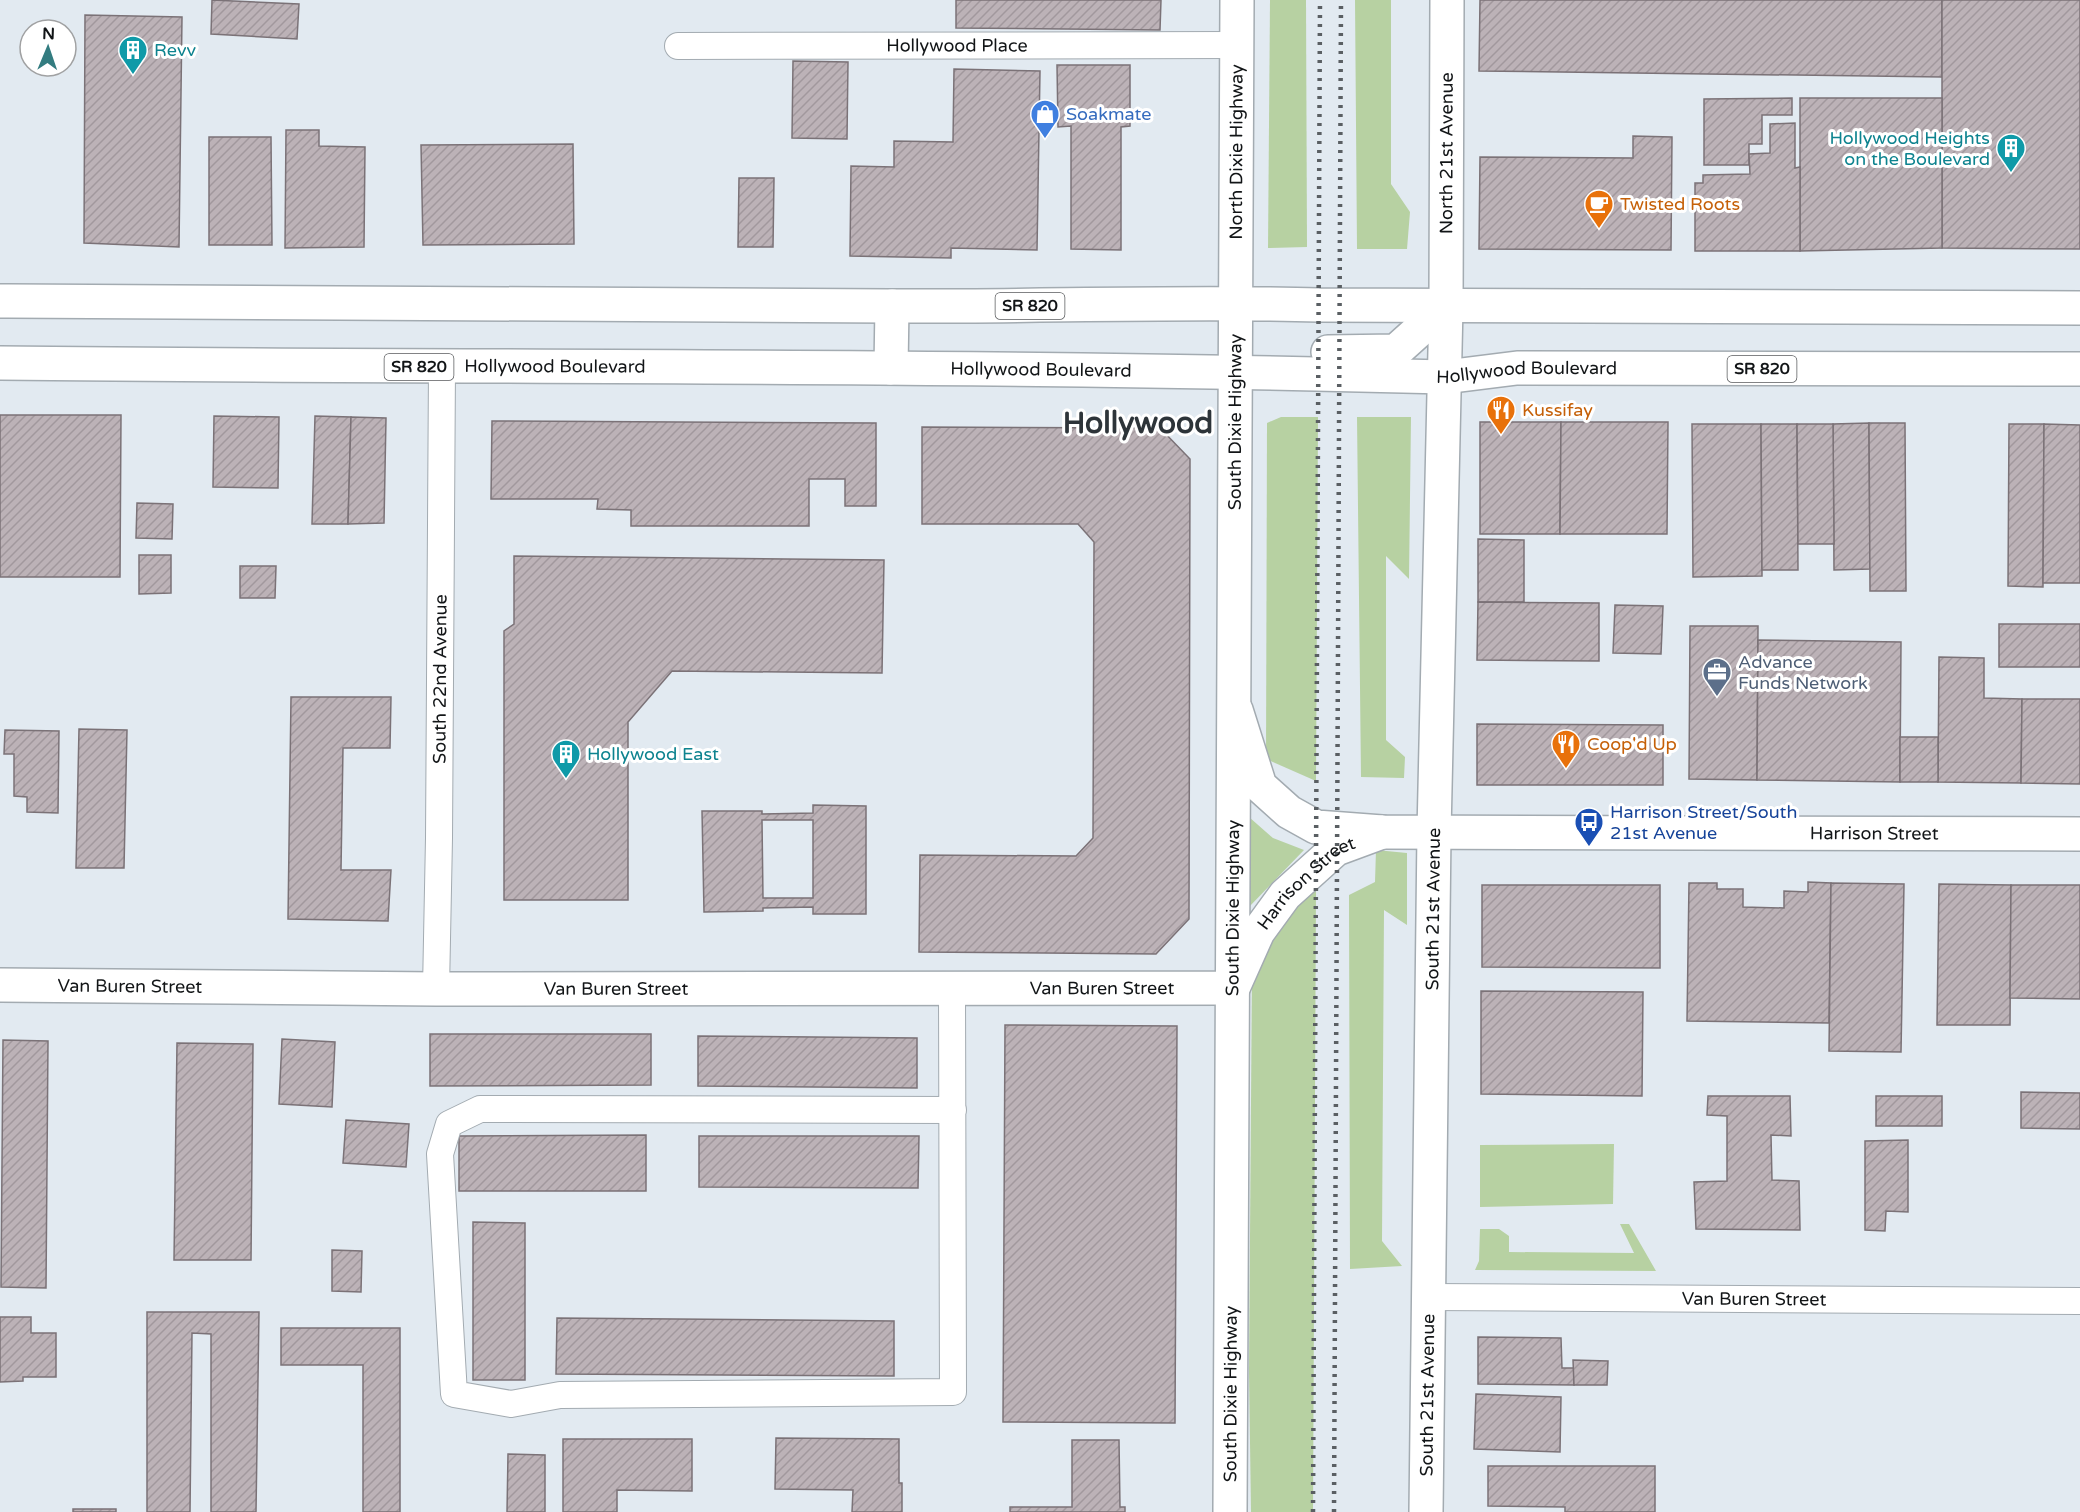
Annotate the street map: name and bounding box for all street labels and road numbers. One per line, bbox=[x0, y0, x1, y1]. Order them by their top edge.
street label: Hollywood Place bbox=[886, 34, 1028, 57]
street label: North Dixie Highway bbox=[1225, 64, 1248, 240]
street label: North 21st Avenue bbox=[1435, 72, 1458, 234]
road number: SR 820 bbox=[996, 293, 1064, 319]
street label: South Dixie Highway bbox=[1224, 333, 1246, 510]
road number: SR 820 bbox=[384, 354, 454, 380]
street label: Hollywood Boulevard bbox=[464, 355, 646, 378]
road number: SR 820 bbox=[1728, 356, 1796, 382]
street label: Hollywood Boulevard bbox=[1436, 357, 1617, 388]
street label: Hollywood Boulevard bbox=[950, 358, 1132, 382]
street label: South 22nd Avenue bbox=[428, 594, 452, 764]
street label: South Dixie Highway bbox=[1221, 819, 1244, 996]
street label: Harrison Street bbox=[1810, 822, 1939, 845]
street label: South 21st Avenue bbox=[1421, 828, 1445, 991]
street label: Harrison Street bbox=[1252, 832, 1358, 934]
street label: Van Buren Street bbox=[58, 975, 203, 998]
street label: Van Buren Street bbox=[1030, 977, 1174, 999]
street label: Van Buren Street bbox=[544, 978, 688, 1000]
street label: Van Buren Street bbox=[1682, 1288, 1826, 1310]
street label: South Dixie Highway bbox=[1219, 1305, 1242, 1482]
street label: South 21st Avenue bbox=[1415, 1313, 1439, 1477]

